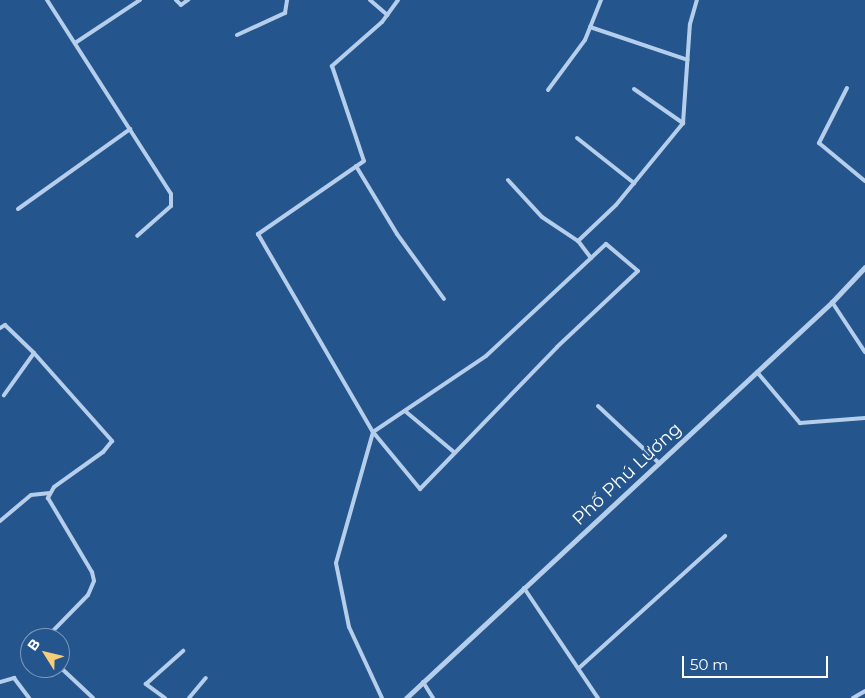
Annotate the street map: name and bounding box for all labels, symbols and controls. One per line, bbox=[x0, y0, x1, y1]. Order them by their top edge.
street label: Phố Phú Lương bbox=[568, 418, 686, 530]
north arrow bbox=[20, 628, 70, 678]
text: B bbox=[23, 635, 44, 654]
scale bar bbox=[685, 646, 831, 678]
text: 50 m bbox=[690, 655, 728, 674]

